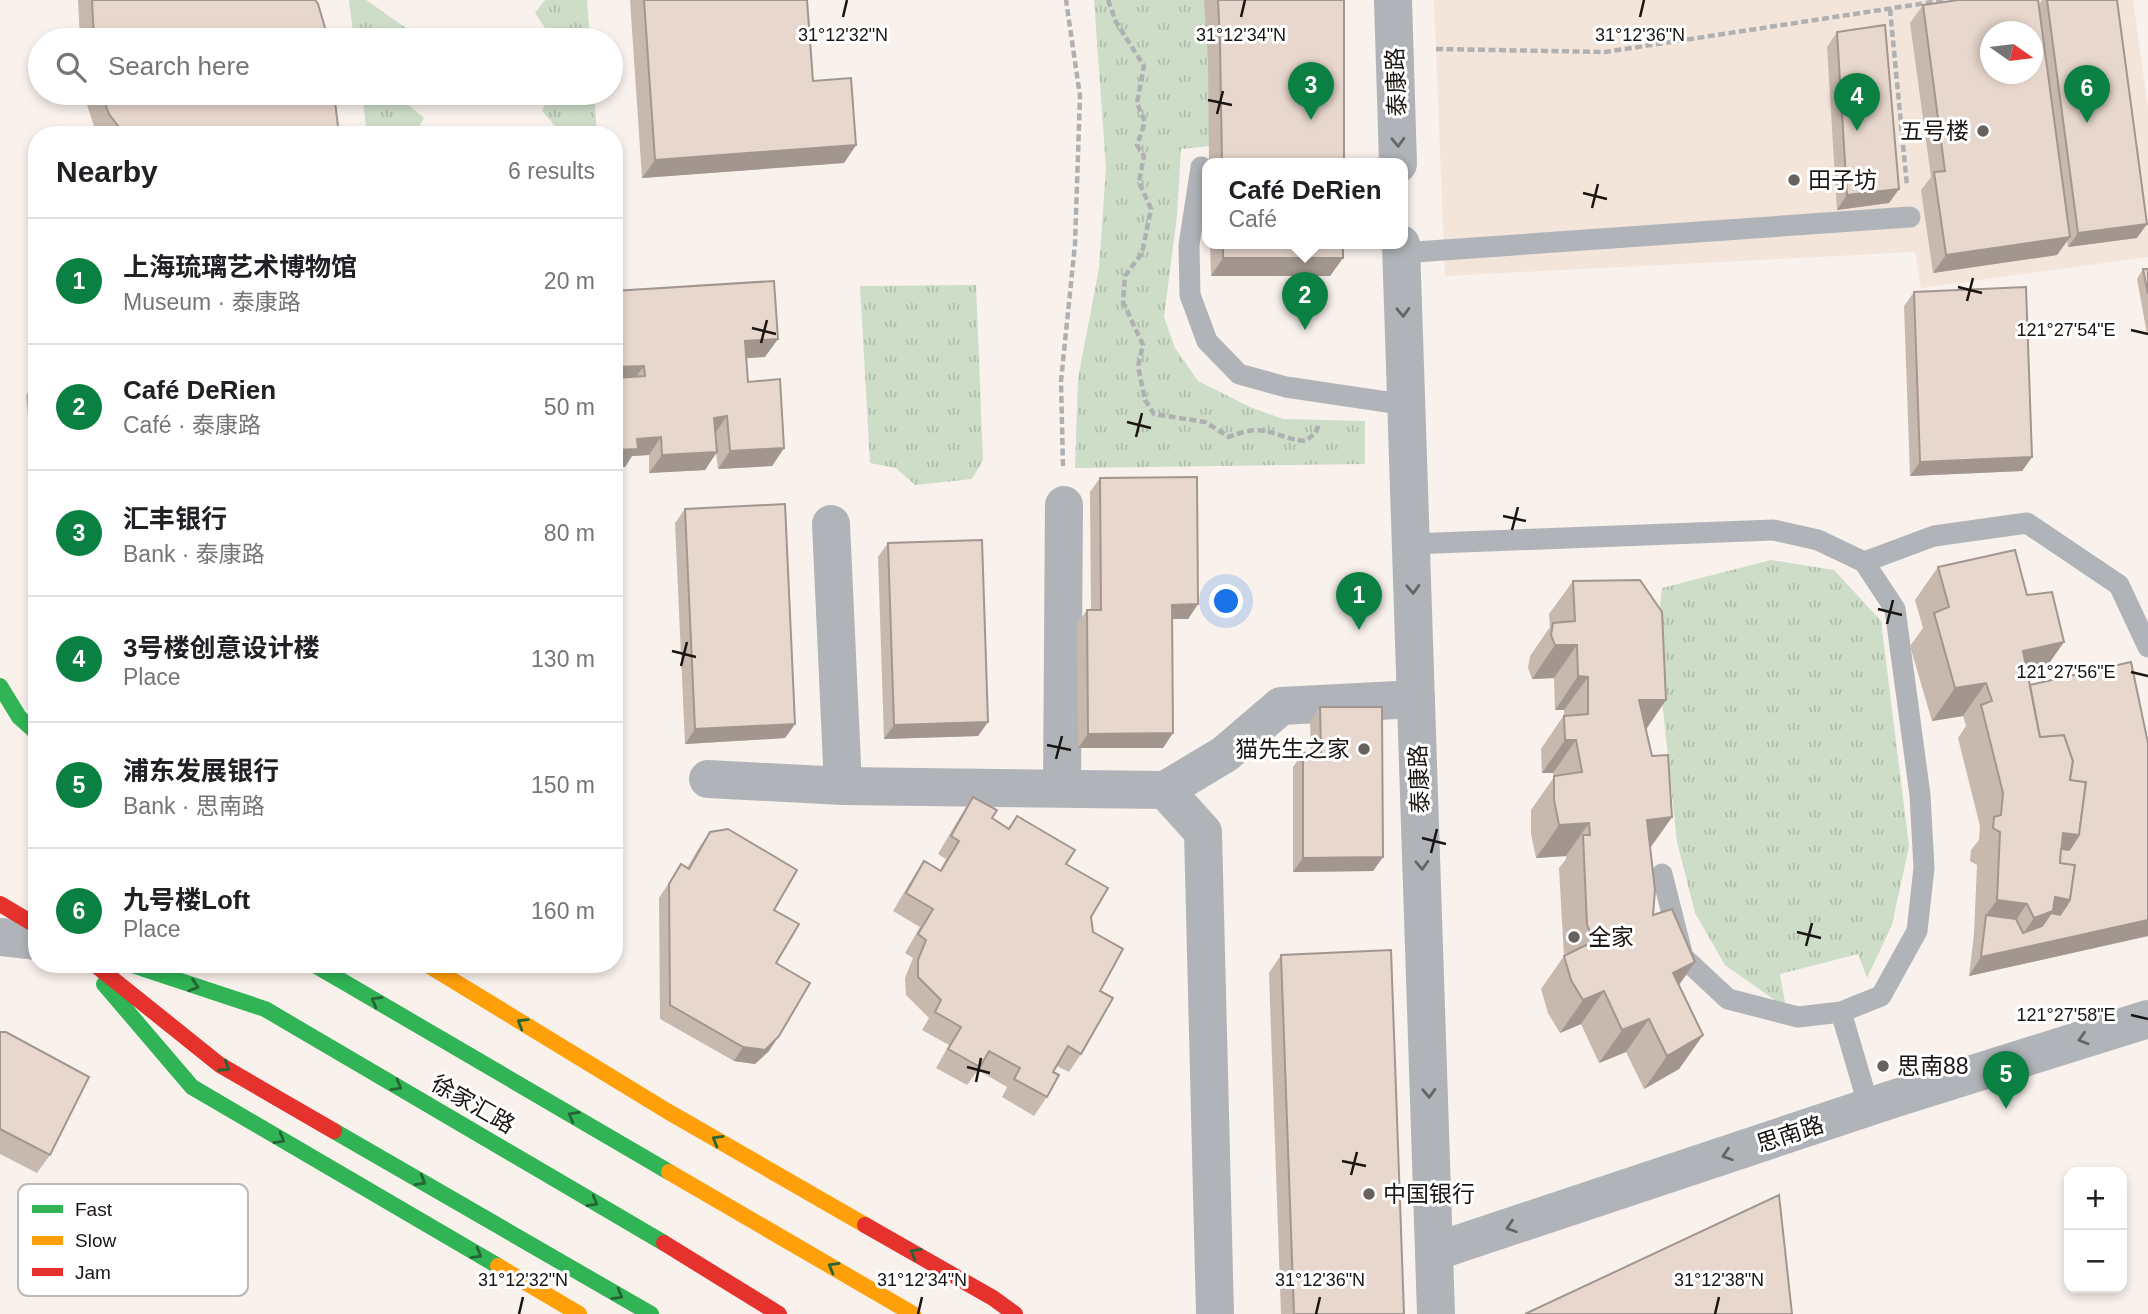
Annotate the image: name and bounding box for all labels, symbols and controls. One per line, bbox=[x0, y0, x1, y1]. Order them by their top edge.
north arrow bbox=[1980, 21, 2043, 84]
text: 31°12'32"N bbox=[798, 25, 888, 45]
text: 31°12'34"N bbox=[1196, 25, 1286, 45]
text: 31°12'36"N bbox=[1595, 25, 1685, 45]
search box bbox=[28, 28, 623, 105]
street label: 泰康路 bbox=[1382, 47, 1410, 117]
icon: search bbox=[52, 48, 90, 86]
text: Search here bbox=[108, 51, 250, 81]
pin: 3 bbox=[1288, 62, 1334, 120]
pin: 6 bbox=[2064, 65, 2110, 123]
pin: 4 bbox=[1834, 73, 1880, 131]
place label: 五号楼 bbox=[1900, 118, 1969, 144]
marker: 五号楼 bbox=[1975, 123, 1991, 139]
one-way arrow bbox=[1390, 136, 1405, 147]
text: Nearby bbox=[56, 155, 158, 188]
text: 6 results bbox=[508, 158, 595, 184]
popup bbox=[1202, 158, 1408, 249]
place label: 田子坊 bbox=[1808, 167, 1877, 193]
marker: 田子坊 bbox=[1786, 172, 1802, 188]
text: Café DeRien bbox=[1228, 175, 1382, 205]
text: Café bbox=[1228, 206, 1277, 232]
text: 上海琉璃艺术博物馆 bbox=[123, 252, 357, 282]
text: 1 bbox=[73, 268, 85, 294]
text: 20 m bbox=[544, 268, 595, 294]
pin: 2 bbox=[1282, 272, 1328, 330]
text: Museum · 泰康路 bbox=[123, 289, 301, 315]
one-way arrow bbox=[1396, 307, 1411, 318]
text: 121°27'54"E bbox=[2016, 320, 2116, 340]
text: Café DeRien bbox=[123, 375, 276, 405]
text: 2 bbox=[73, 394, 85, 420]
text: 50 m bbox=[544, 394, 595, 420]
text: Café · 泰康路 bbox=[123, 412, 261, 438]
text: 汇丰银行 bbox=[123, 504, 227, 534]
text: 3 bbox=[73, 520, 85, 546]
text: 80 m bbox=[544, 520, 595, 546]
text: Bank · 泰康路 bbox=[123, 541, 265, 567]
pin: 1 bbox=[1336, 572, 1382, 630]
your location bbox=[1209, 584, 1243, 618]
one-way arrow bbox=[1405, 584, 1420, 595]
text: 3号楼创意设计楼 bbox=[123, 633, 319, 663]
text: 4 bbox=[73, 646, 85, 672]
text: 130 m bbox=[531, 646, 595, 672]
text: 121°27'56"E bbox=[2016, 662, 2116, 682]
text: Place bbox=[123, 664, 181, 690]
place label: 猫先生之家 bbox=[1235, 736, 1350, 762]
marker: 猫先生之家 bbox=[1356, 741, 1372, 757]
street label: 泰康路 bbox=[1405, 744, 1433, 814]
text: 浦东发展银行 bbox=[123, 756, 279, 786]
text: 5 bbox=[73, 772, 85, 798]
text: 150 m bbox=[531, 772, 595, 798]
text: Bank · 思南路 bbox=[123, 793, 265, 819]
one-way arrow bbox=[1414, 860, 1429, 871]
text: 九号楼Loft bbox=[123, 885, 250, 915]
text: 6 bbox=[73, 898, 85, 924]
text: 160 m bbox=[531, 898, 595, 924]
text: Place bbox=[123, 916, 181, 942]
place label: 全家 bbox=[1588, 924, 1634, 950]
marker: 全家 bbox=[1566, 929, 1582, 945]
one-way arrow bbox=[188, 977, 200, 992]
one-way arrow bbox=[371, 996, 384, 1009]
text: 121°27'58"E bbox=[2016, 1005, 2116, 1025]
one-way arrow bbox=[517, 1019, 530, 1032]
one-way arrow bbox=[2077, 1031, 2089, 1046]
pin: 5 bbox=[1983, 1051, 2029, 1109]
place label: 思南88 bbox=[1897, 1053, 1969, 1079]
one-way arrow bbox=[217, 1058, 230, 1071]
marker: 思南88 bbox=[1875, 1058, 1891, 1074]
street label: 徐家汇路 bbox=[427, 1070, 519, 1138]
one-way arrow bbox=[389, 1078, 402, 1091]
one-way arrow bbox=[1421, 1088, 1437, 1098]
one-way arrow bbox=[567, 1111, 580, 1124]
street label: 思南路 bbox=[1753, 1111, 1827, 1157]
one-way arrow bbox=[273, 1130, 286, 1143]
one-way arrow bbox=[712, 1135, 725, 1148]
one-way arrow bbox=[1721, 1147, 1733, 1161]
map controls bbox=[2064, 1167, 2127, 1293]
button: + bbox=[2064, 1167, 2127, 1230]
one-way arrow bbox=[414, 1173, 427, 1186]
place label: 中国银行 bbox=[1383, 1181, 1475, 1207]
legend bbox=[18, 1184, 248, 1296]
marker: 中国银行 bbox=[1361, 1186, 1377, 1202]
one-way arrow bbox=[585, 1193, 598, 1206]
text: Fast bbox=[75, 1199, 113, 1220]
one-way arrow bbox=[1505, 1219, 1517, 1233]
text: Slow bbox=[75, 1230, 116, 1251]
button: − bbox=[2064, 1230, 2127, 1293]
one-way arrow bbox=[469, 1246, 482, 1259]
one-way arrow bbox=[910, 1248, 922, 1261]
text: Jam bbox=[75, 1262, 111, 1283]
one-way arrow bbox=[827, 1262, 840, 1275]
text: 31°12'32"N bbox=[478, 1270, 568, 1290]
text: 31°12'34"N bbox=[877, 1270, 967, 1290]
text: 31°12'36"N bbox=[1275, 1270, 1365, 1290]
text: 31°12'38"N bbox=[1674, 1270, 1764, 1290]
one-way arrow bbox=[611, 1287, 624, 1300]

